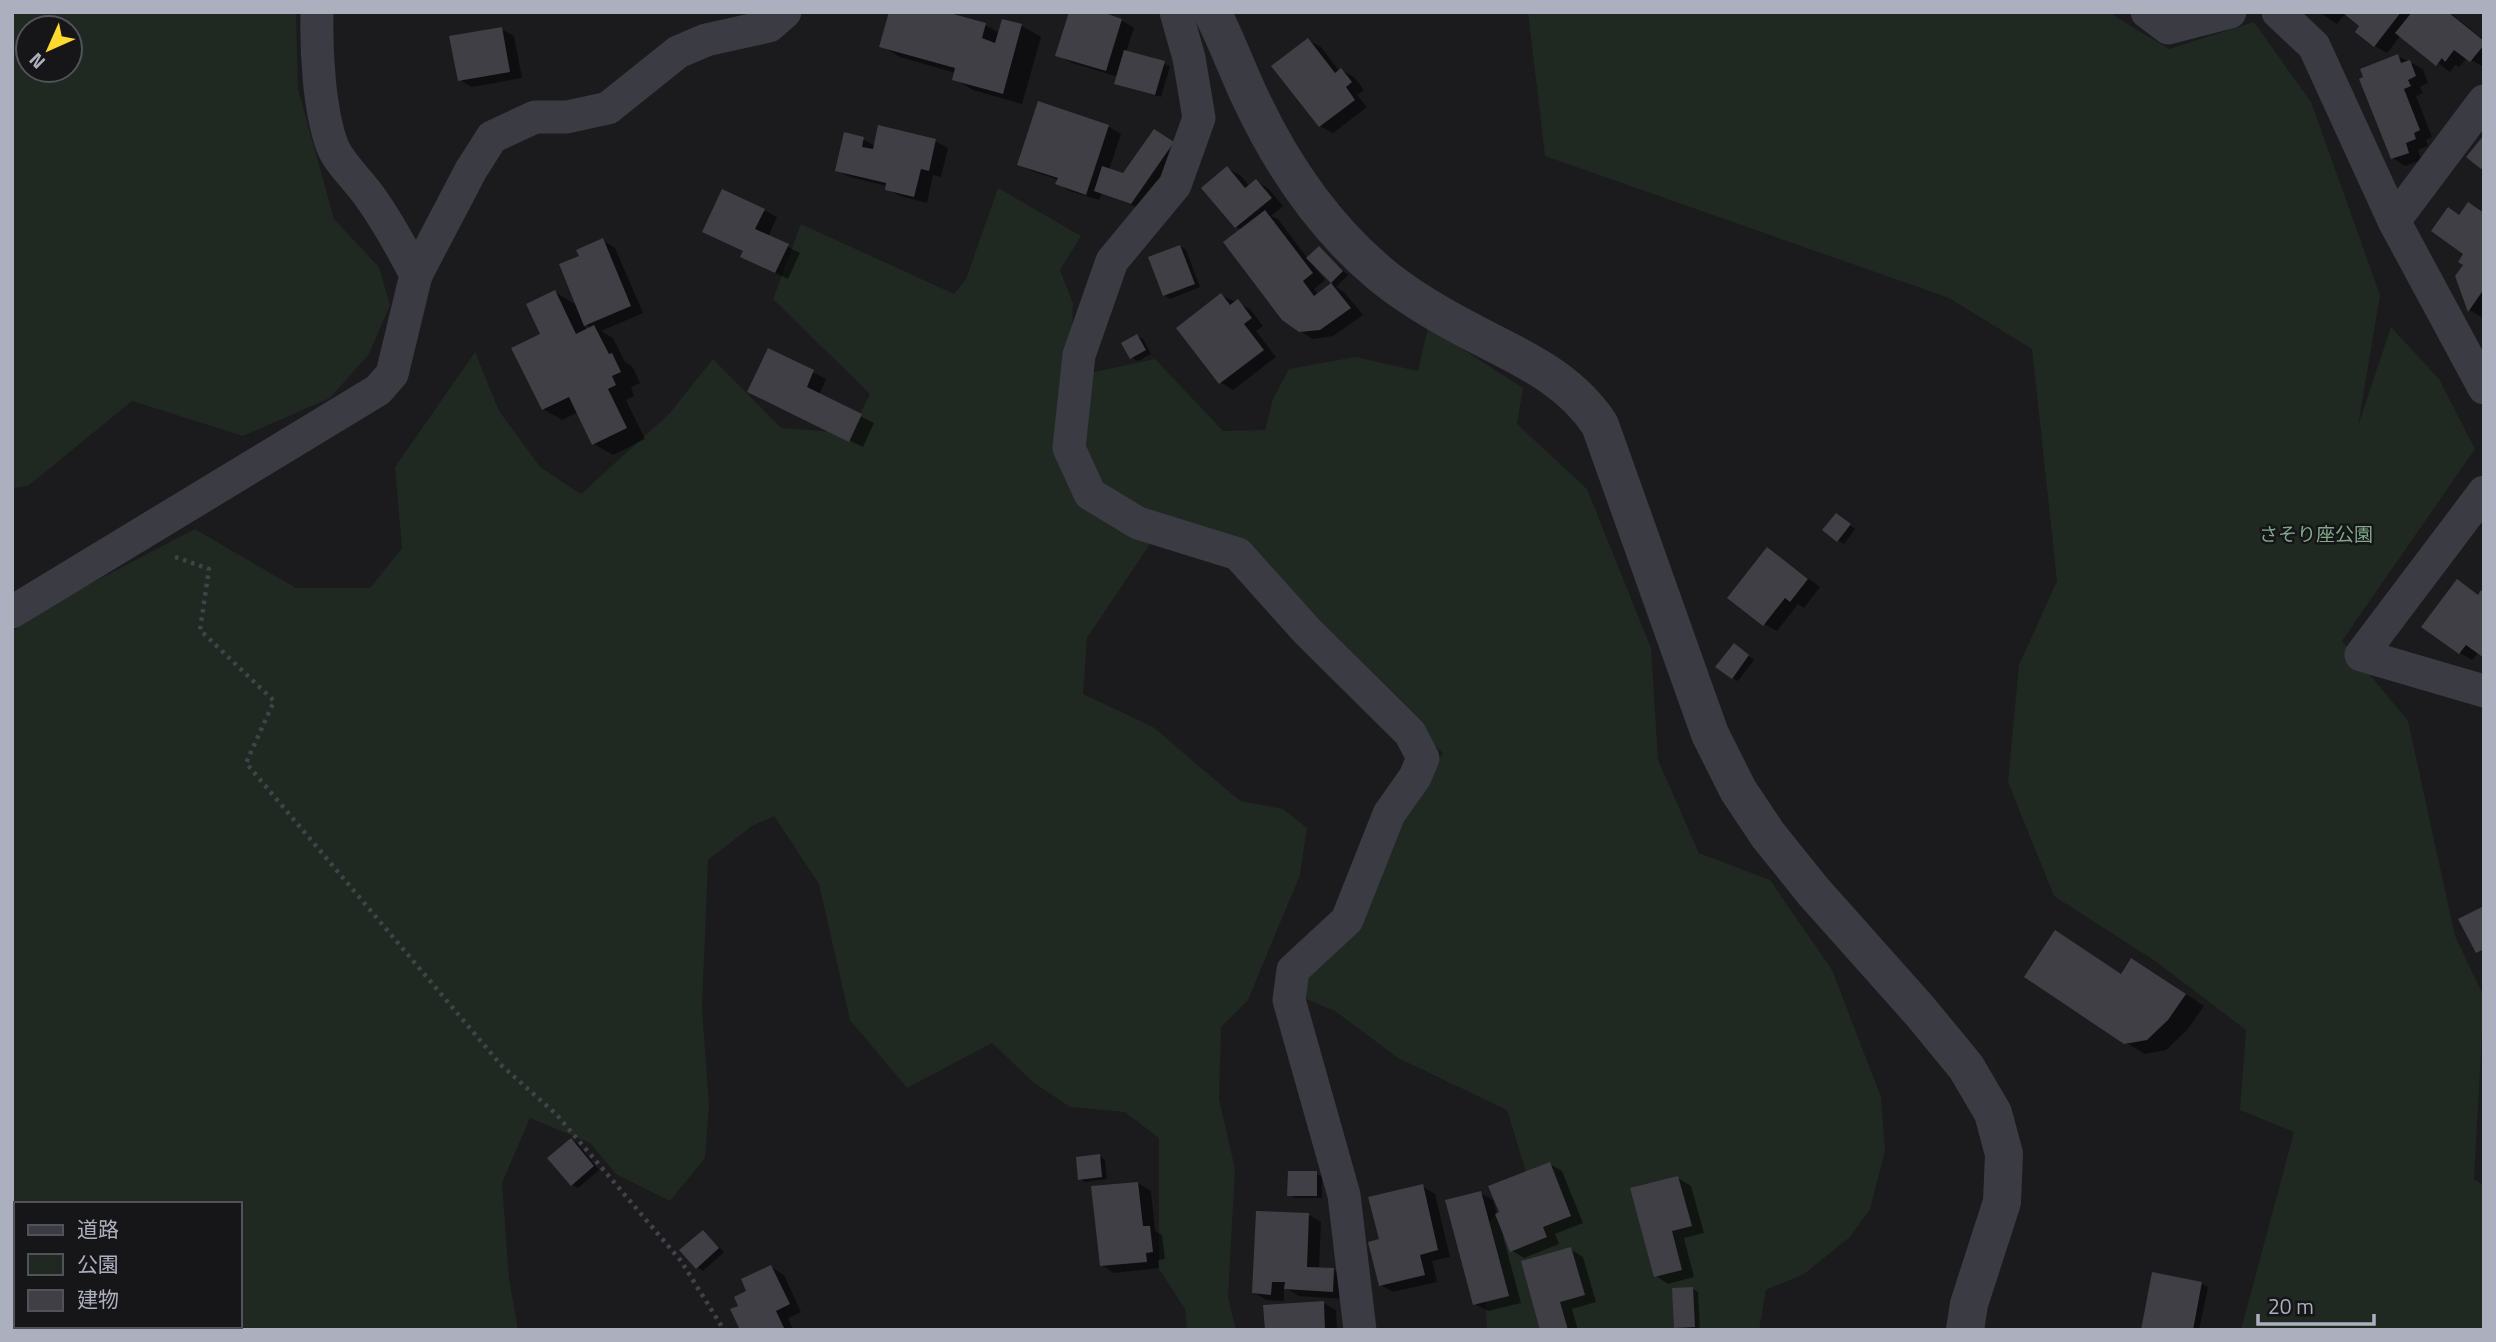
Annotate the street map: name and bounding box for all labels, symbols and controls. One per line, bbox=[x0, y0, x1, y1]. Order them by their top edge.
north arrow bbox=[14, 14, 84, 84]
text: N bbox=[22, 46, 52, 76]
park label: さそり座公園 bbox=[2259, 519, 2373, 548]
legend bbox=[14, 1202, 242, 1328]
text: 道路 bbox=[77, 1213, 119, 1245]
text: 公園 bbox=[77, 1248, 119, 1280]
scale bar bbox=[2258, 1282, 2374, 1326]
text: 建物 bbox=[77, 1283, 119, 1315]
text: 20 m bbox=[2268, 1290, 2314, 1322]

